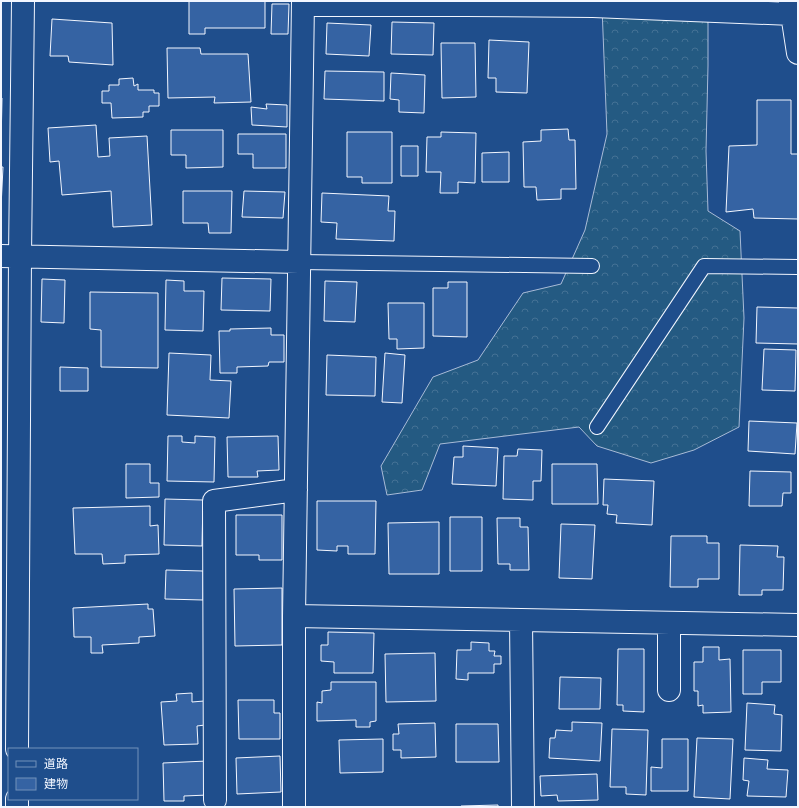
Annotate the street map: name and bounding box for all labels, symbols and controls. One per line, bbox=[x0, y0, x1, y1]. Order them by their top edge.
legend bbox=[8, 748, 138, 800]
text: 道路 bbox=[44, 756, 68, 771]
text: 建物 bbox=[44, 776, 68, 791]

